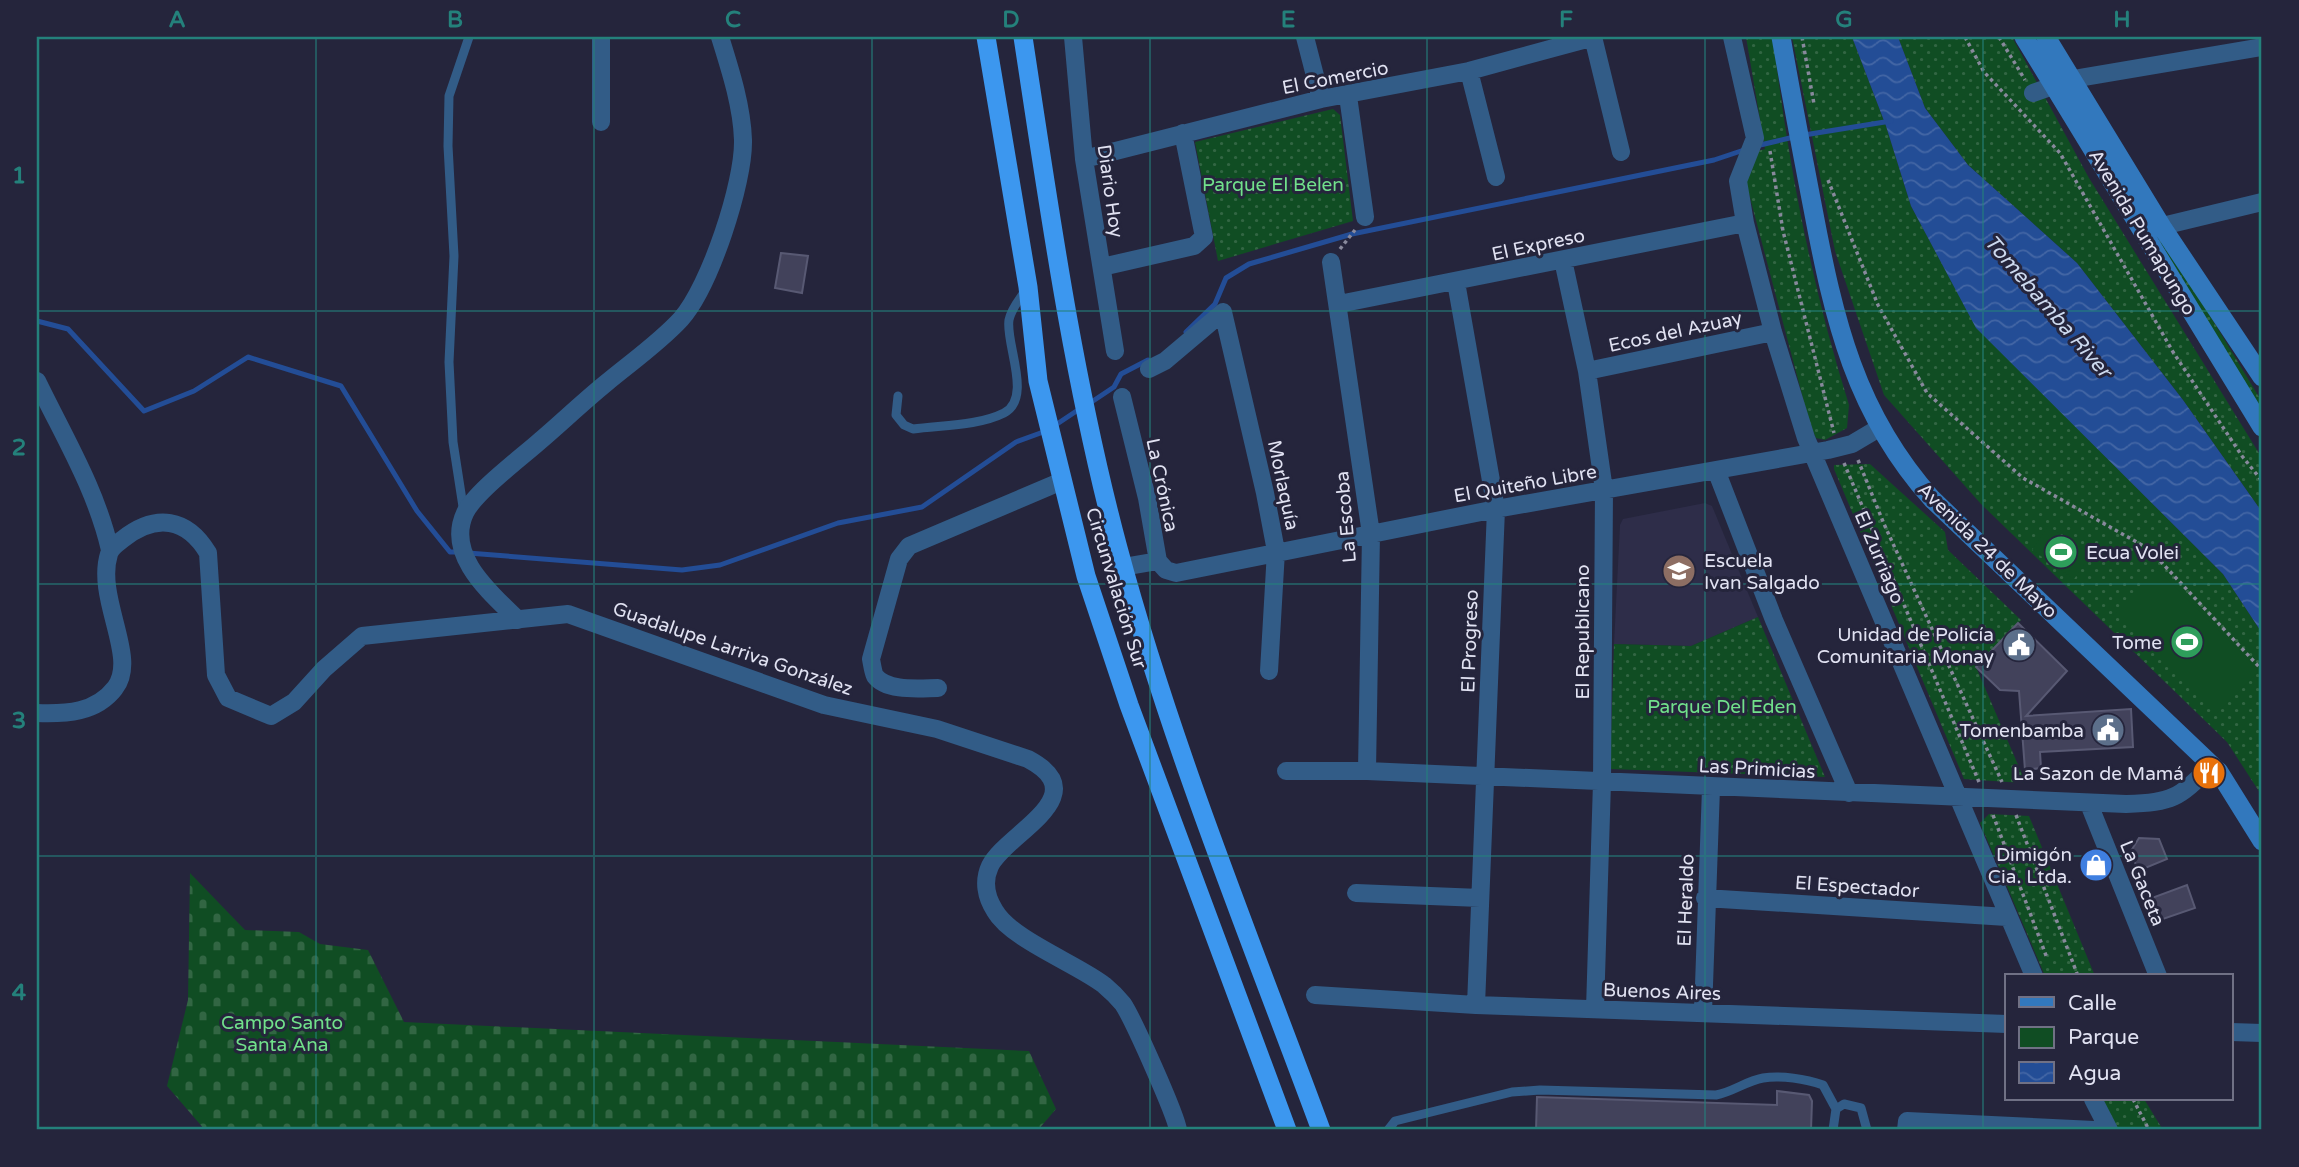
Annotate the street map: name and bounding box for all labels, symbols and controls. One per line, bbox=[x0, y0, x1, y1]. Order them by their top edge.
text: A bbox=[168, 6, 186, 34]
text: B bbox=[447, 6, 463, 34]
text: C bbox=[725, 6, 741, 34]
text: D bbox=[1002, 6, 1020, 34]
text: E bbox=[1281, 6, 1295, 34]
text: F bbox=[1559, 6, 1573, 34]
text: G bbox=[1835, 6, 1853, 34]
text: H bbox=[2113, 6, 2131, 34]
street label: El Comercio bbox=[1280, 57, 1390, 99]
street label: Diario Hoy bbox=[1093, 143, 1127, 239]
street label: Avenida Pumapungo bbox=[2084, 146, 2200, 319]
text: 1 bbox=[12, 162, 26, 190]
park label: Parque El Belen bbox=[1202, 174, 1344, 196]
street label: El Expreso bbox=[1490, 224, 1587, 266]
water label: Tomebamba River bbox=[1979, 230, 2118, 385]
street label: Ecos del Azuay bbox=[1606, 307, 1744, 357]
text: 2 bbox=[12, 434, 26, 462]
street label: La Crónica bbox=[1141, 436, 1183, 534]
street label: Morlaquía bbox=[1263, 438, 1303, 532]
street label: El Quiteño Libre bbox=[1452, 461, 1598, 507]
street label: La Escoba bbox=[1331, 470, 1361, 564]
street label: Avenida 24 de Mayo bbox=[1913, 479, 2062, 623]
street label: Circunvalación Sur bbox=[1081, 505, 1151, 672]
street label: El Zurriago bbox=[1850, 508, 1909, 607]
sports icon: Ecua Volei bbox=[2042, 533, 2080, 571]
place label: Ecua Volei bbox=[2086, 542, 2179, 564]
place label: Escuela Ivan Salgado bbox=[1704, 550, 1820, 594]
school or university icon: Escuela Ivan Salgado bbox=[1660, 552, 1698, 590]
street label: El Republicano bbox=[1572, 564, 1594, 700]
street label: El Progreso bbox=[1457, 589, 1483, 693]
street label: Guadalupe Larriva González bbox=[610, 597, 856, 700]
sports icon: Tome bbox=[2168, 623, 2206, 661]
place label: Unidad de Policía Comunitaria Monay bbox=[1817, 624, 1994, 668]
public building icon: Unidad de Policía Comunitaria Monay bbox=[2000, 626, 2038, 664]
place label: Tome bbox=[2112, 632, 2162, 654]
park label: Parque Del Eden bbox=[1647, 696, 1797, 718]
text: 3 bbox=[12, 707, 26, 735]
public building icon: Tomenbamba bbox=[2089, 711, 2127, 749]
place label: Tomenbamba bbox=[1960, 720, 2084, 742]
restaurant icon: La Sazon de Mamá bbox=[2190, 754, 2228, 792]
street label: Las Primicias bbox=[1698, 755, 1816, 783]
place label: La Sazon de Mamá bbox=[2013, 763, 2184, 785]
street label: La Gaceta bbox=[2115, 837, 2169, 929]
place label: Dimigón Cia. Ltda. bbox=[1988, 844, 2072, 888]
shop icon: Dimigón Cia. Ltda. bbox=[2077, 846, 2115, 884]
street label: El Heraldo bbox=[1673, 853, 1699, 947]
street label: El Espectador bbox=[1794, 872, 1921, 902]
legend bbox=[2005, 974, 2232, 1100]
text: 4 bbox=[12, 979, 27, 1007]
street label: Buenos Aires bbox=[1603, 979, 1721, 1005]
text: Calle bbox=[2068, 991, 2117, 1016]
park label: Campo Santo Santa Ana bbox=[221, 1012, 343, 1056]
text: Parque bbox=[2068, 1025, 2139, 1050]
text: Agua bbox=[2068, 1061, 2121, 1086]

